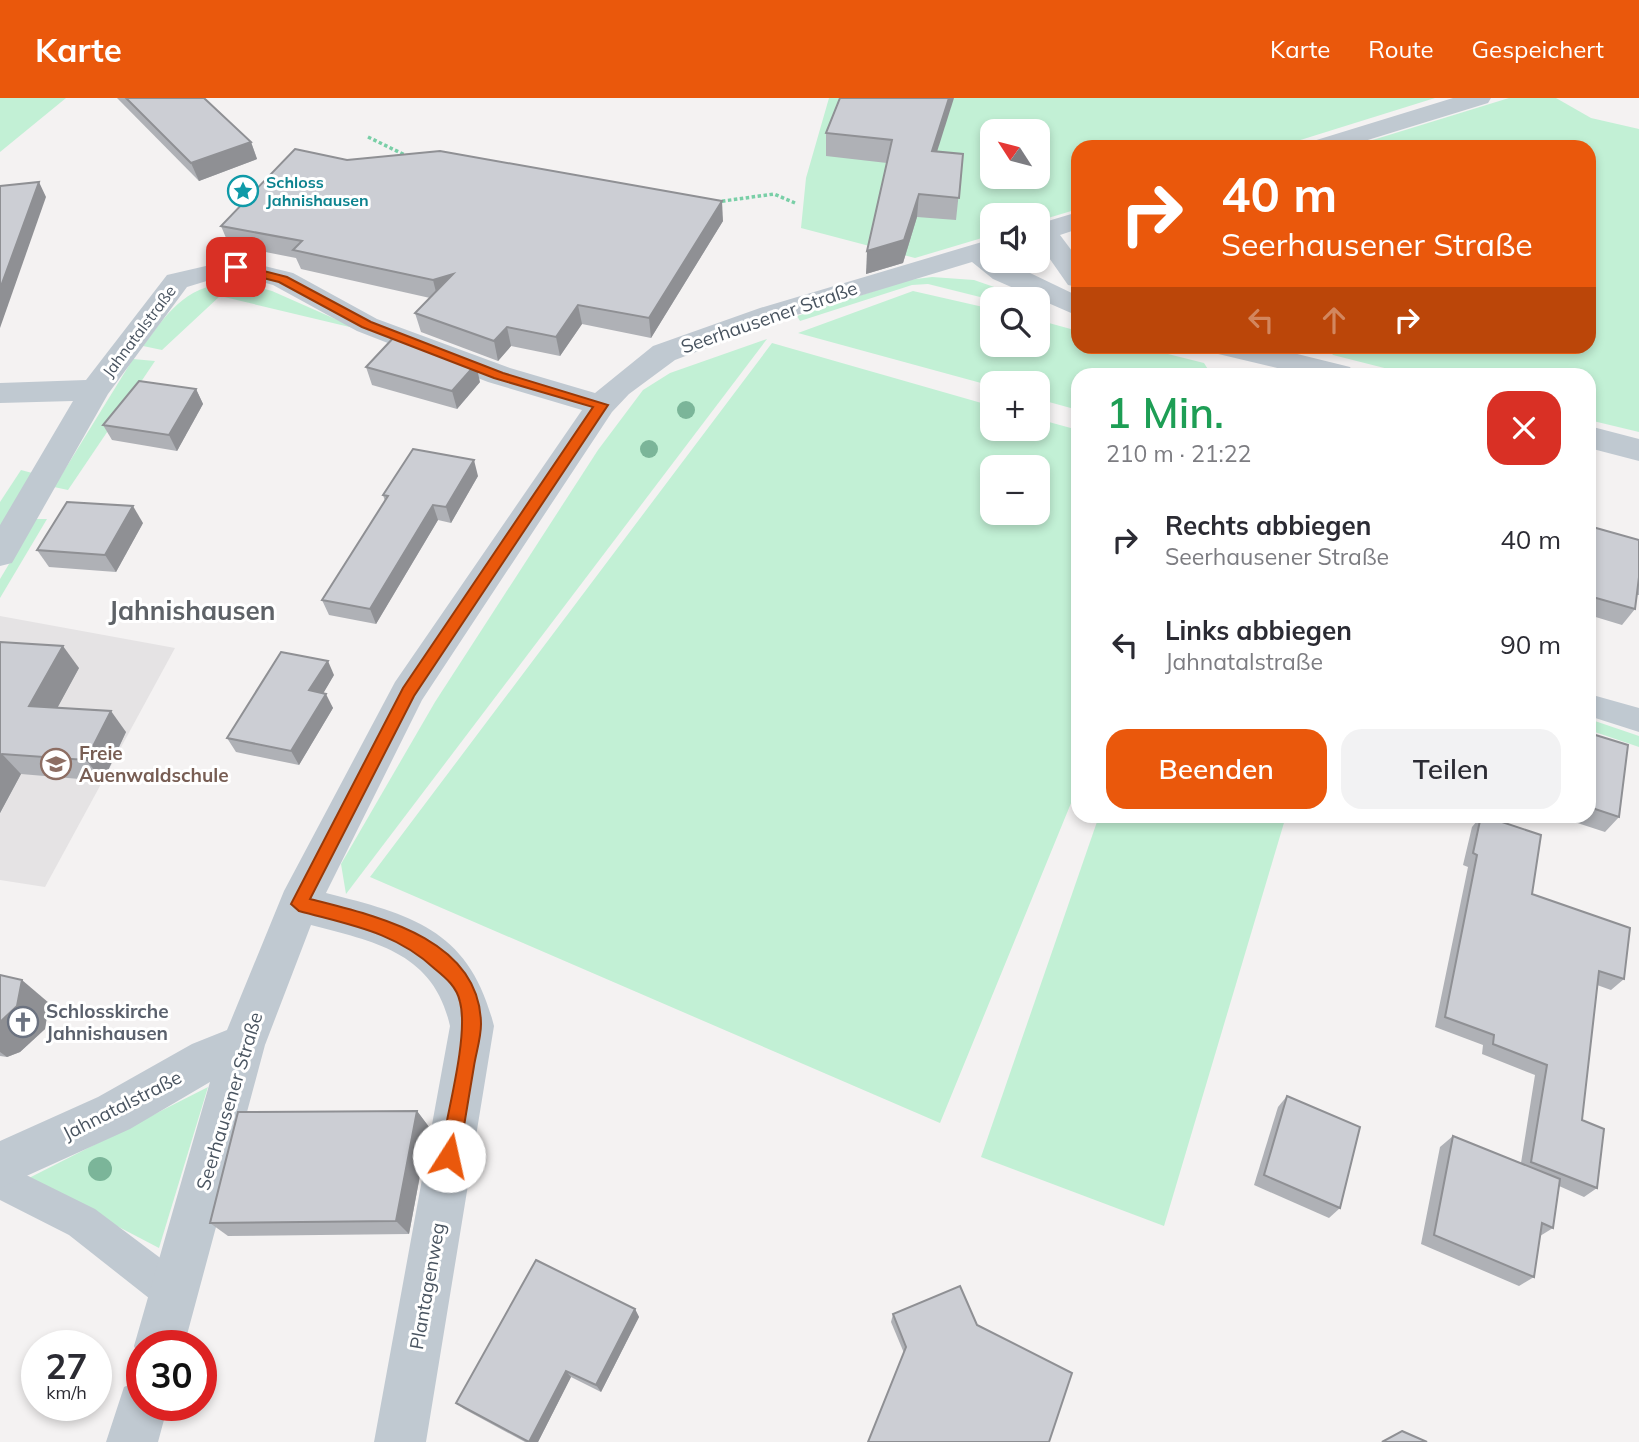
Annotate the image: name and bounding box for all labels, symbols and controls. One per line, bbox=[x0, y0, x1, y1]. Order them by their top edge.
text: Karte bbox=[35, 29, 122, 70]
text: Karte bbox=[1270, 34, 1330, 64]
text: Route bbox=[1368, 34, 1434, 64]
text: Gespeichert bbox=[1472, 34, 1604, 64]
north arrow bbox=[980, 119, 1050, 189]
map controls bbox=[980, 119, 1050, 525]
text: 40 m bbox=[1221, 163, 1337, 224]
icon: right bbox=[1106, 168, 1197, 259]
place label: Schloss Jahnishausen bbox=[266, 172, 369, 210]
place icon: Schloss Jahnishausen bbox=[226, 174, 260, 208]
button: sound bbox=[980, 203, 1050, 273]
text: Seerhausener Straße bbox=[1221, 224, 1533, 264]
pin bbox=[206, 237, 266, 297]
icon: arrive bbox=[217, 248, 255, 286]
street label: Seerhausener Straße bbox=[678, 276, 860, 358]
street label: Jahnatalstraße bbox=[98, 281, 180, 381]
button: search bbox=[980, 287, 1050, 357]
icon: left bbox=[1242, 301, 1280, 339]
icon: ahead bbox=[1315, 301, 1353, 339]
icon: right bbox=[1388, 301, 1426, 339]
button: + bbox=[980, 371, 1050, 441]
text: 1 Min. bbox=[1106, 386, 1224, 439]
button: close bbox=[1487, 391, 1561, 465]
text: 210 m · 21:22 bbox=[1106, 439, 1251, 468]
button: − bbox=[980, 455, 1050, 525]
text: Rechts abbiegen bbox=[1165, 509, 1371, 542]
icon: right bbox=[1106, 521, 1144, 559]
text: 40 m bbox=[1500, 523, 1561, 556]
text: Seerhausener Straße bbox=[1165, 542, 1389, 571]
district label: Jahnishausen bbox=[109, 594, 275, 627]
text: Links abbiegen bbox=[1165, 614, 1352, 647]
icon: left bbox=[1106, 626, 1144, 664]
text: 90 m bbox=[1500, 628, 1561, 661]
text: Jahnatalstraße bbox=[1165, 647, 1323, 676]
button: Beenden bbox=[1106, 729, 1327, 809]
button: Teilen bbox=[1341, 729, 1561, 809]
place label: Freie Auenwaldschule bbox=[79, 741, 229, 787]
school or university icon: Freie Auenwaldschule bbox=[39, 747, 73, 781]
place label: Schlosskirche Jahnishausen bbox=[46, 999, 169, 1045]
church icon: Schlosskirche Jahnishausen bbox=[6, 1005, 40, 1039]
street label: Seerhausener Straße bbox=[190, 1009, 268, 1193]
street label: Jahnatalstraße bbox=[58, 1065, 186, 1145]
position arrow bbox=[412, 1119, 486, 1193]
street label: Plantagenweg bbox=[404, 1221, 450, 1351]
speed limit sign: 30 bbox=[126, 1330, 217, 1421]
text: 27 bbox=[45, 1344, 88, 1388]
text: km/h bbox=[46, 1381, 87, 1404]

